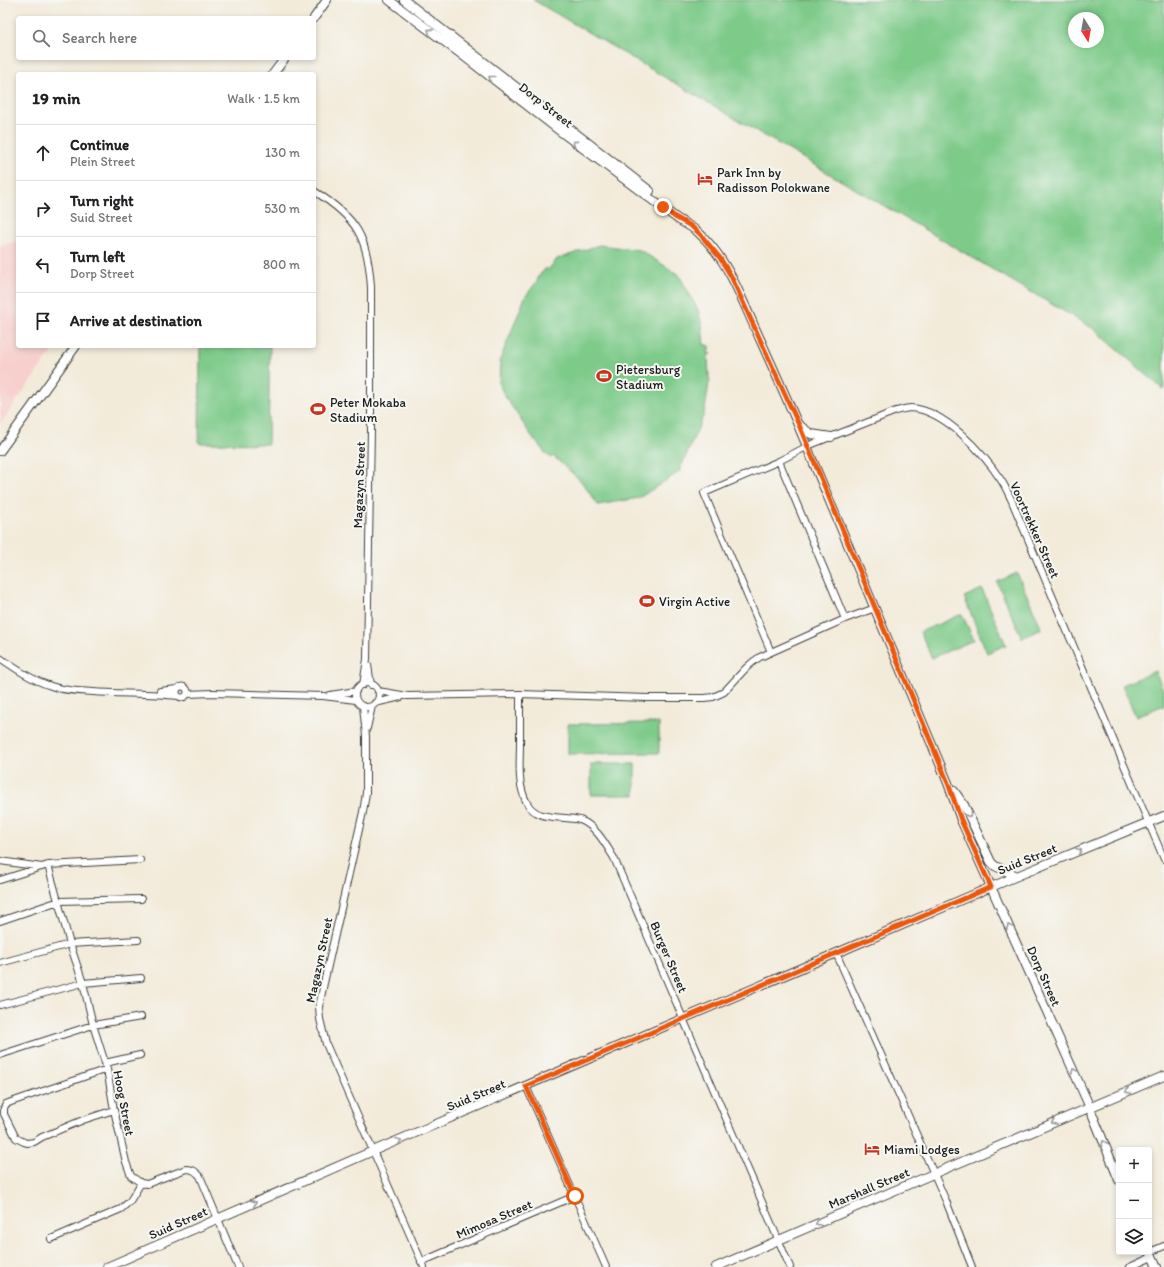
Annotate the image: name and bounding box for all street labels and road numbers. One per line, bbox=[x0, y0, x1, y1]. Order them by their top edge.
street label: Dorp Street bbox=[516, 79, 576, 131]
street label: Magazyn Street bbox=[350, 441, 368, 529]
street label: Voortrekker Street bbox=[1007, 479, 1063, 581]
street label: Suid Street bbox=[995, 840, 1059, 878]
street label: Magazyn Street bbox=[303, 916, 335, 1004]
street label: Burger Street bbox=[647, 919, 691, 995]
street label: Dorp Street bbox=[1024, 944, 1064, 1009]
street label: Hoog Street bbox=[110, 1069, 138, 1137]
street label: Suid Street bbox=[444, 1076, 508, 1114]
street label: Marshall Street bbox=[826, 1164, 912, 1212]
street label: Mimosa Street bbox=[454, 1196, 534, 1242]
street label: Suid Street bbox=[146, 1203, 210, 1243]

